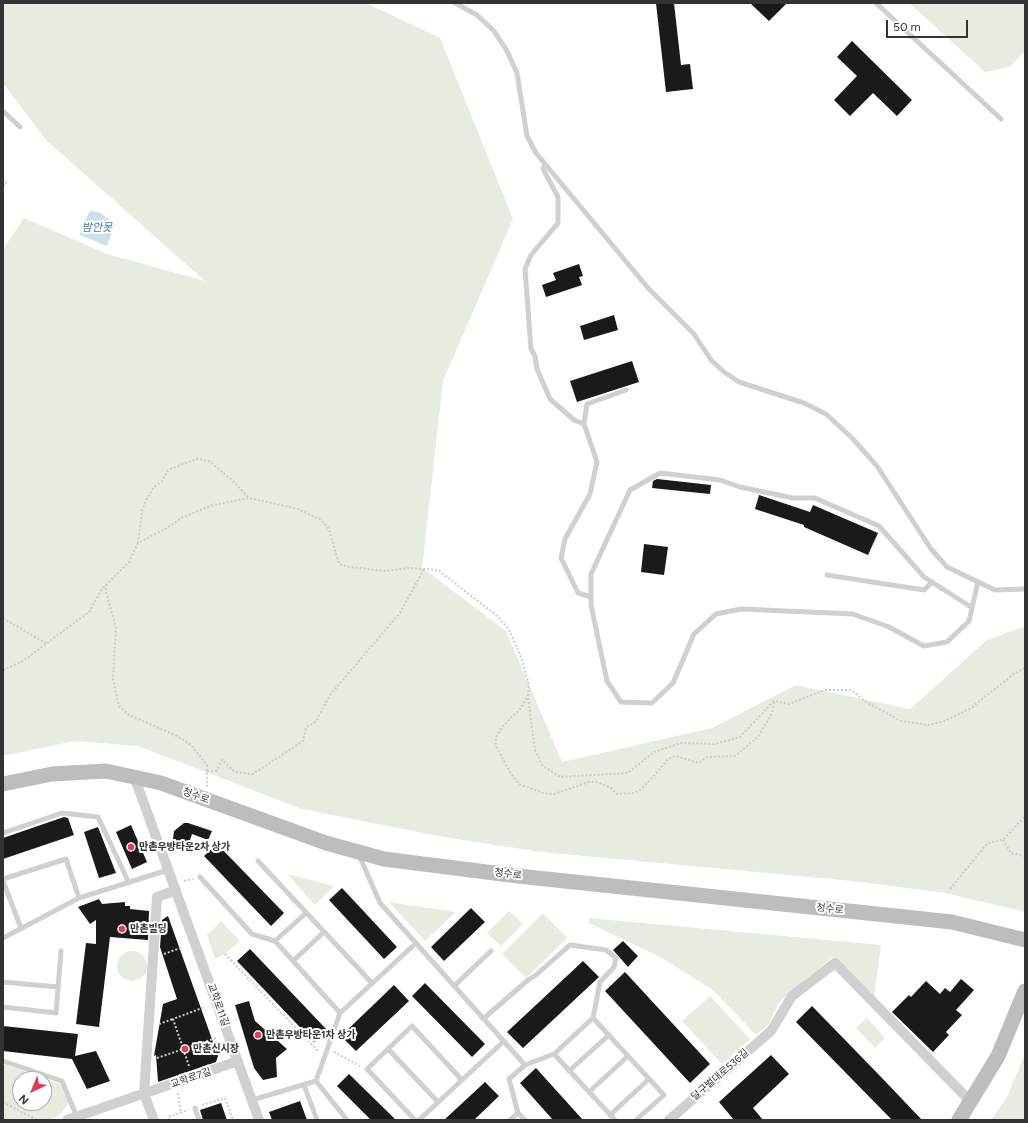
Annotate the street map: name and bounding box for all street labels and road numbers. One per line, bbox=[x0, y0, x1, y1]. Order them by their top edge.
street label: 청수로 bbox=[181, 786, 211, 806]
street label: 청수로 bbox=[494, 866, 522, 882]
street label: 청수로 bbox=[816, 902, 844, 916]
street label: 교학로11길 bbox=[205, 982, 231, 1028]
street label: 달구벌대로536길 bbox=[689, 1047, 751, 1103]
street label: 교학로7길 bbox=[169, 1065, 213, 1091]

